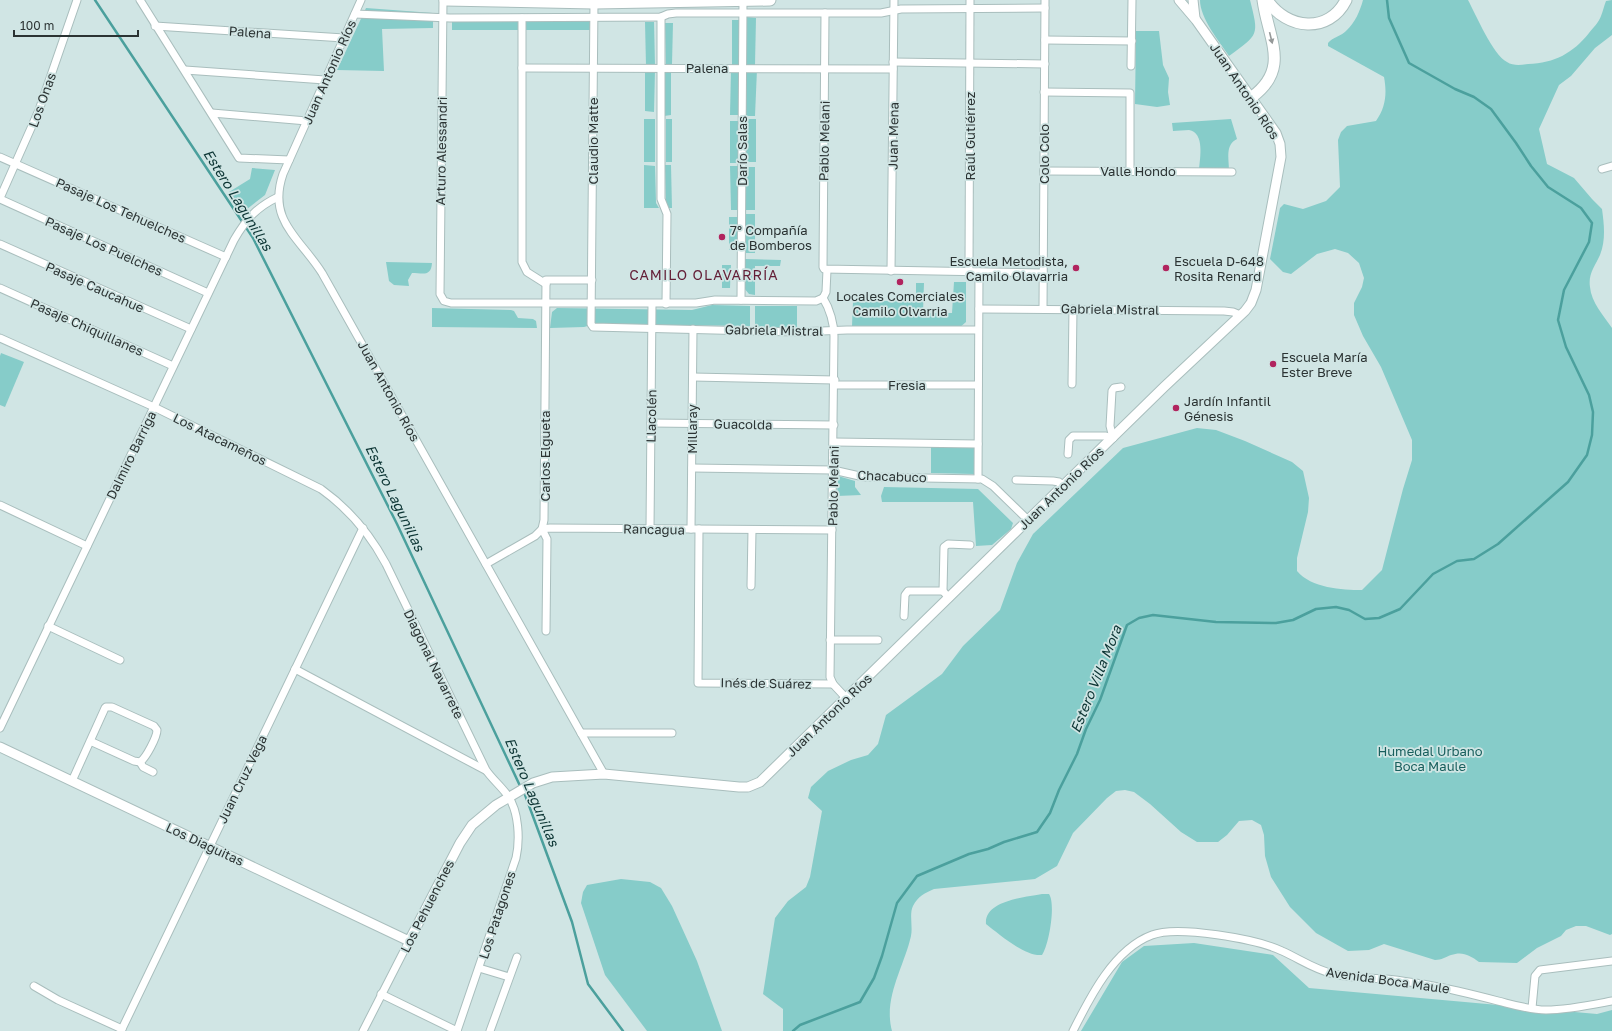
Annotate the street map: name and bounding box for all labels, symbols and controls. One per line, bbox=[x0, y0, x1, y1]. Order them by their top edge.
scale bar bbox=[14, 12, 138, 38]
street label: Juan Antonio Ríos bbox=[299, 17, 359, 127]
text: 100 m bbox=[20, 18, 54, 33]
street label: Palena bbox=[228, 23, 272, 41]
one-way arrow bbox=[1268, 32, 1274, 44]
street label: Juan Antonio Ríos bbox=[1207, 40, 1283, 142]
street label: Palena bbox=[686, 60, 728, 76]
street label: Los Onas bbox=[25, 70, 59, 130]
street label: Raúl Gutiérrez bbox=[962, 91, 978, 180]
street label: Arturo Alessandri bbox=[432, 96, 450, 206]
street label: Claudio Matte bbox=[585, 98, 601, 184]
street label: Pablo Melani bbox=[815, 101, 833, 181]
street label: Juan Mena bbox=[884, 102, 902, 170]
street label: Darío Salas bbox=[734, 116, 750, 186]
street label: Colo Colo bbox=[1036, 124, 1052, 184]
water label: Estero Lagunillas bbox=[200, 146, 277, 254]
street label: Valle Hondo bbox=[1100, 163, 1176, 179]
street label: Pasaje Los Tehuelches bbox=[53, 174, 189, 246]
street label: Pasaje Los Puelches bbox=[43, 213, 165, 279]
place label: 7° Compañía de Bomberos bbox=[730, 222, 812, 253]
marker: 7° Compañía de Bomberos bbox=[717, 232, 727, 242]
place label: Escuela Metodista, Camilo Olavarria bbox=[949, 253, 1068, 284]
place label: Escuela D-648 Rosita Renard bbox=[1174, 253, 1264, 284]
street label: Pasaje Caucahue bbox=[43, 258, 147, 316]
marker: Escuela Metodista, Camilo Olavarria bbox=[1071, 263, 1081, 273]
marker: Escuela D-648 Rosita Renard bbox=[1161, 263, 1171, 273]
district label: CAMILO OLAVARRÍA bbox=[629, 266, 779, 283]
marker: Locales Comerciales Camilo Olvarria bbox=[895, 277, 905, 287]
place label: Locales Comerciales Camilo Olvarria bbox=[836, 288, 964, 319]
street label: Pasaje Chiquillanes bbox=[28, 295, 146, 359]
street label: Gabriela Mistral bbox=[1061, 300, 1159, 318]
street label: Gabriela Mistral bbox=[725, 321, 823, 339]
street label: Juan Antonio Ríos bbox=[355, 338, 423, 444]
place label: Escuela María Ester Breve bbox=[1281, 349, 1368, 380]
marker: Escuela María Ester Breve bbox=[1268, 359, 1278, 369]
street label: Fresia bbox=[888, 377, 926, 393]
street label: Llacolén bbox=[643, 389, 659, 443]
place label: Jardín Infantil Génesis bbox=[1184, 393, 1271, 424]
street label: Millaray bbox=[684, 403, 700, 454]
marker: Jardín Infantil Génesis bbox=[1171, 403, 1181, 413]
street label: Dalmiro Barriga bbox=[103, 408, 159, 502]
street label: Los Atacameños bbox=[171, 409, 269, 469]
street label: Carlos Elgueta bbox=[537, 410, 553, 502]
street label: Guacolda bbox=[714, 415, 772, 433]
water label: Estero Lagunillas bbox=[362, 442, 429, 554]
street label: Juan Antonio Ríos bbox=[1015, 443, 1107, 533]
street label: Pablo Melani bbox=[824, 446, 842, 526]
street label: Chacabuco bbox=[857, 467, 927, 485]
street label: Rancagua bbox=[623, 520, 685, 538]
street label: Diagonal Navarrete bbox=[401, 607, 467, 721]
water label: Estero Villa Mora bbox=[1066, 622, 1125, 735]
street label: Juan Antonio Ríos bbox=[783, 670, 875, 760]
street label: Inés de Suárez bbox=[720, 674, 812, 692]
street label: Juan Cruz Vega bbox=[214, 732, 270, 826]
water label: Estero Lagunillas bbox=[502, 735, 563, 849]
park label: Humedal Urbano Boca Maule bbox=[1377, 743, 1483, 774]
street label: Los Diaguitas bbox=[164, 819, 247, 869]
street label: Los Pehuenches bbox=[397, 857, 457, 955]
street label: Los Patagones bbox=[475, 869, 519, 961]
street label: Avenida Boca Maule bbox=[1325, 963, 1451, 997]

